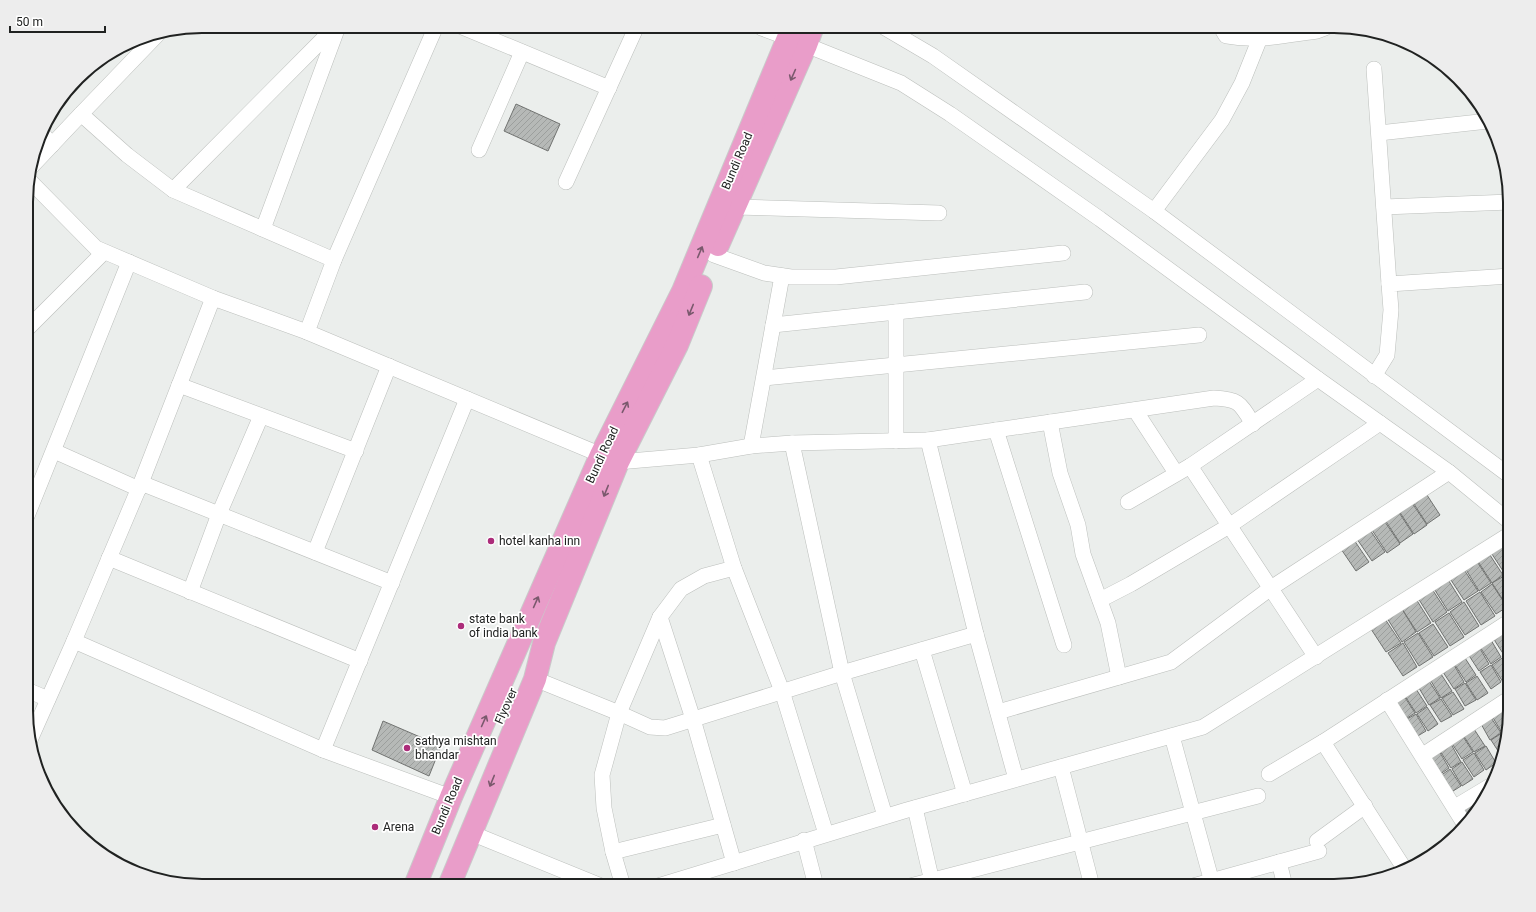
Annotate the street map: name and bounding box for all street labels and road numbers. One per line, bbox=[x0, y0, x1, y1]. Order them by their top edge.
street label: Bundi Road bbox=[719, 130, 755, 192]
street label: Bundi Road bbox=[583, 424, 621, 486]
street label: Flyover bbox=[492, 686, 520, 726]
street label: Bundi Road bbox=[429, 775, 465, 837]

